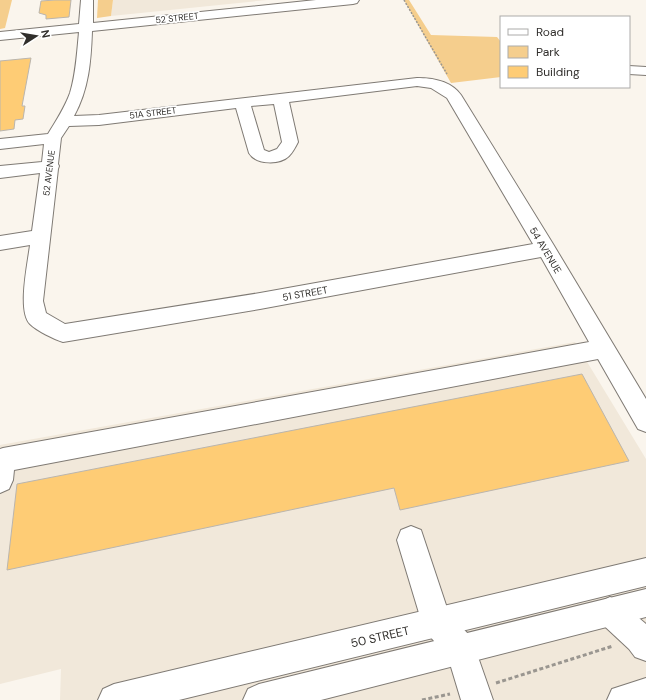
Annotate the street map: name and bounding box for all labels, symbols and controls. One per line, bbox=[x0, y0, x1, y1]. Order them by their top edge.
street label: 52 STREET bbox=[155, 10, 199, 26]
north arrow bbox=[16, 16, 56, 56]
legend bbox=[500, 16, 630, 88]
text: Road bbox=[536, 24, 564, 40]
text: N bbox=[38, 29, 53, 39]
text: Park bbox=[536, 44, 560, 60]
text: Building bbox=[536, 64, 580, 80]
street label: 51A STREET bbox=[129, 104, 177, 122]
street label: 52 AVENUE bbox=[40, 149, 58, 197]
street label: 54 AVENUE bbox=[527, 225, 565, 276]
street label: 51 STREET bbox=[281, 283, 329, 304]
street label: 50 STREET bbox=[349, 622, 411, 652]

